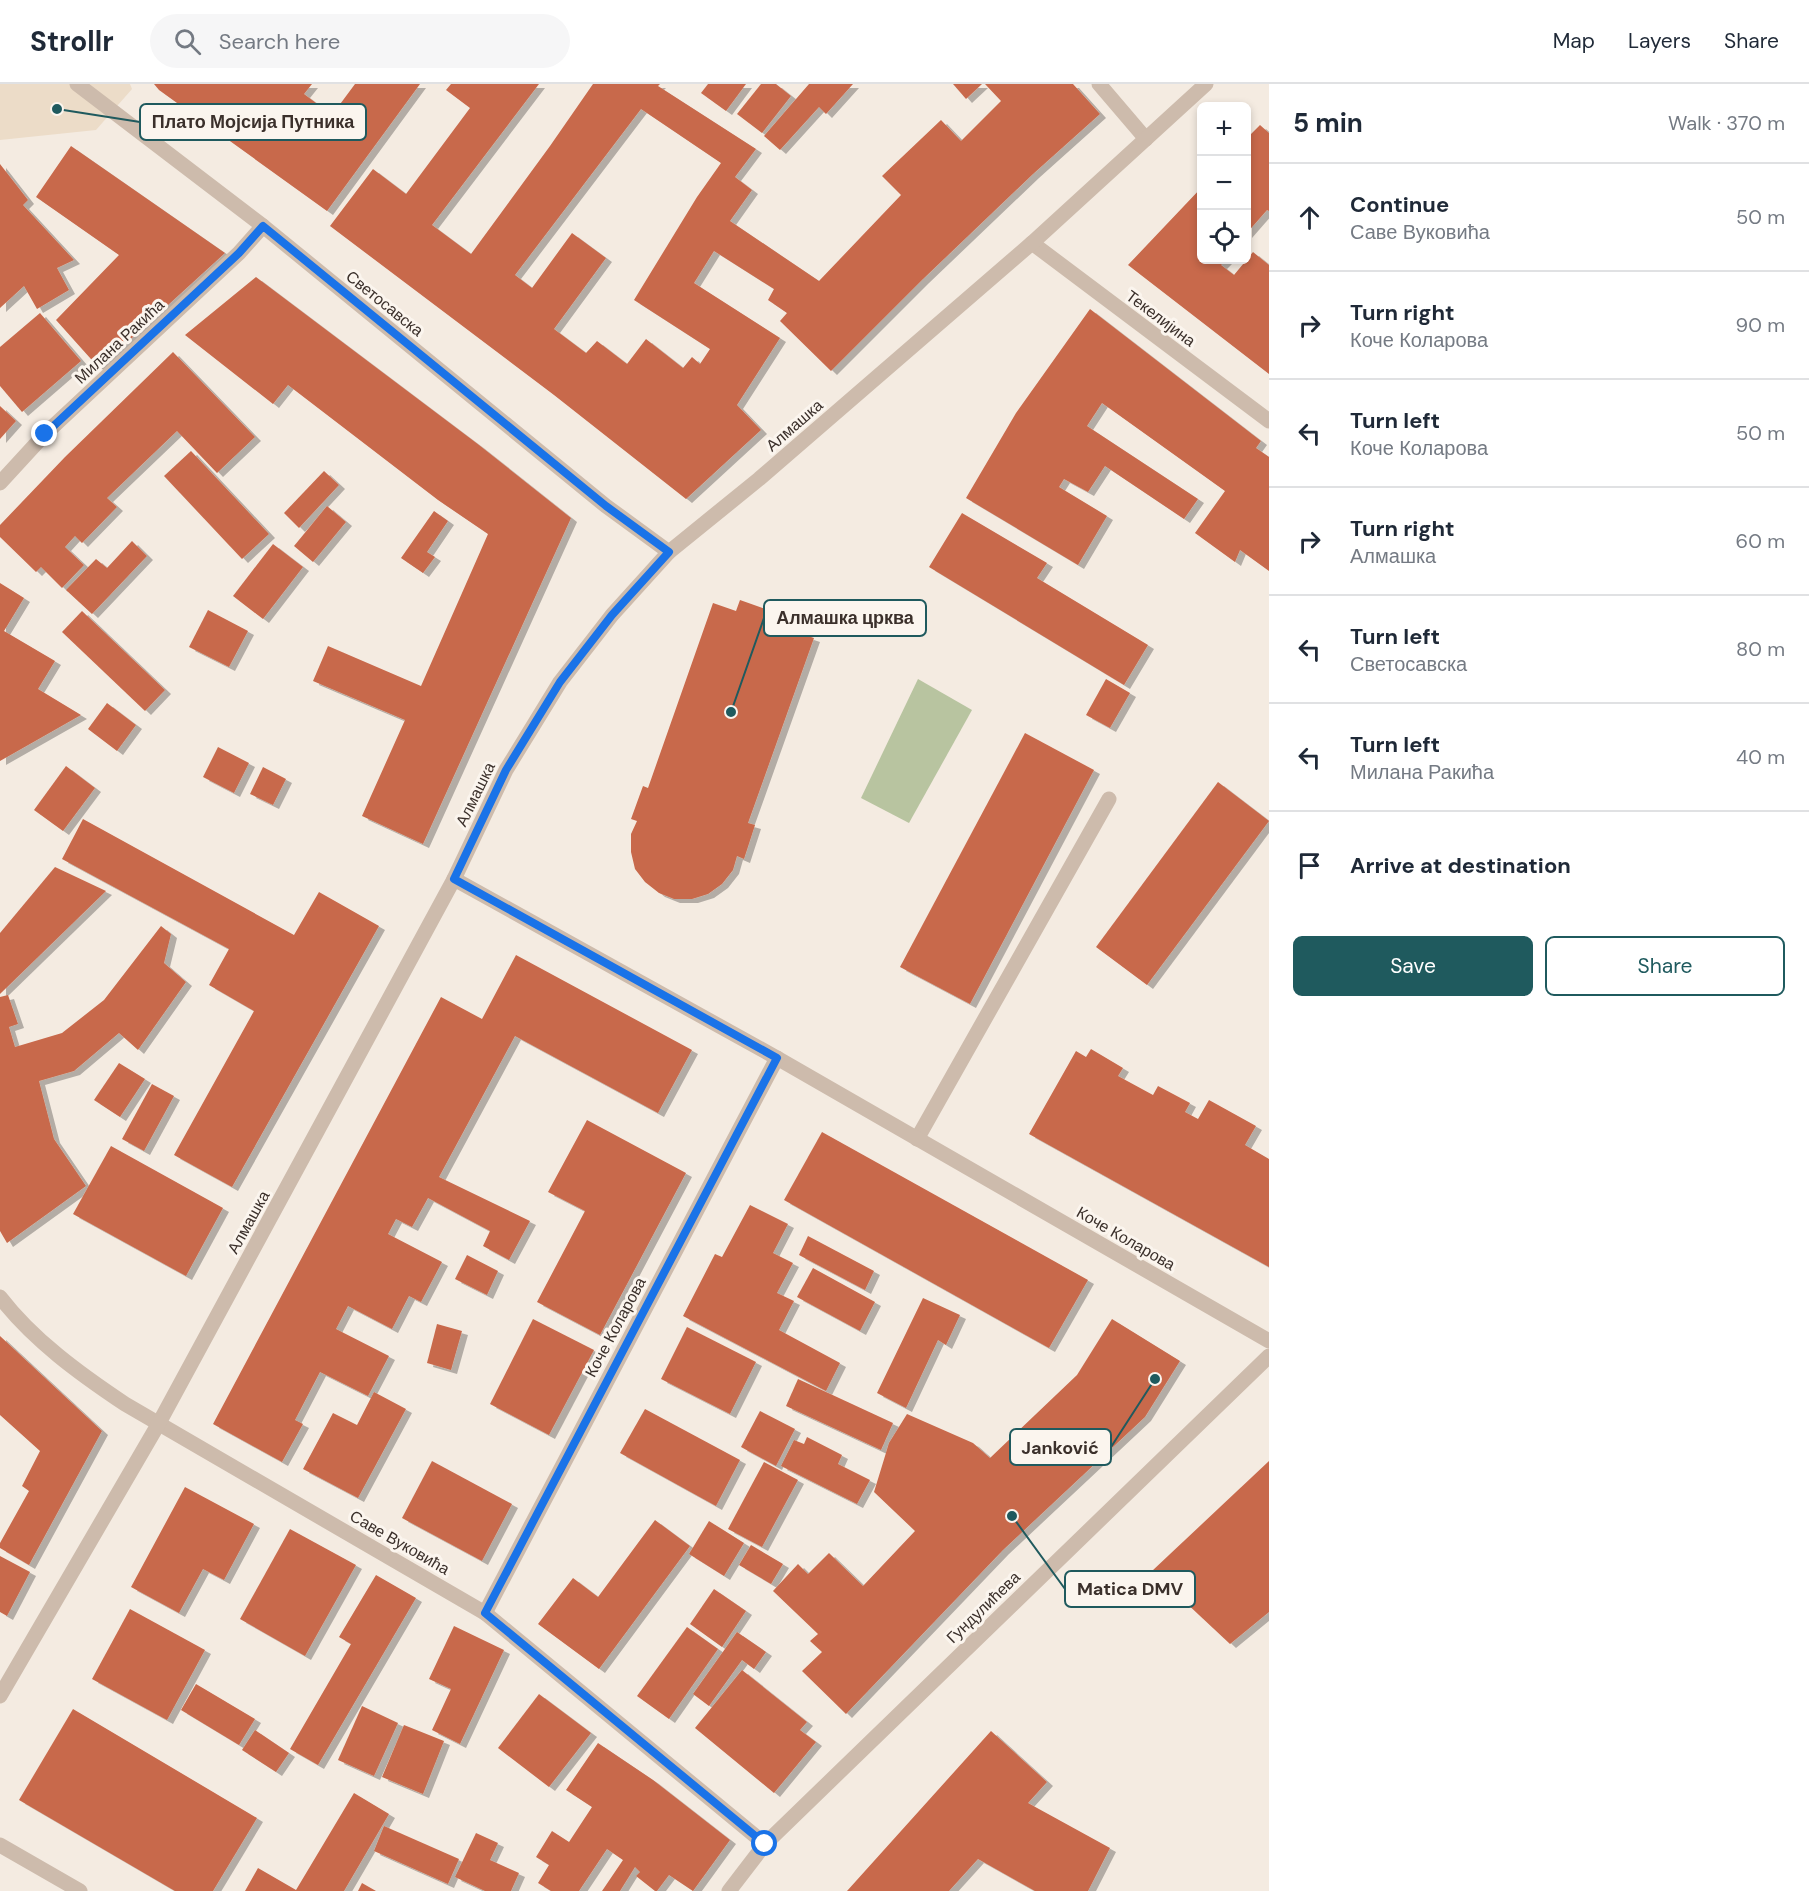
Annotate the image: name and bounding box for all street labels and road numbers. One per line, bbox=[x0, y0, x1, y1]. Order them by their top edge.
street label: Светосавска bbox=[342, 266, 428, 341]
street label: Текелијина bbox=[1122, 285, 1200, 351]
street label: Милана Ракића bbox=[70, 294, 169, 388]
street label: Алмашка bbox=[761, 395, 827, 456]
street label: Алмашка bbox=[451, 759, 500, 830]
street label: Алмашка bbox=[223, 1187, 274, 1258]
street label: Коче Коларова bbox=[1073, 1202, 1179, 1275]
street label: Коче Коларова bbox=[580, 1273, 651, 1381]
street label: Саве Вуковића bbox=[346, 1505, 454, 1580]
street label: Гундулићева bbox=[942, 1567, 1025, 1648]

